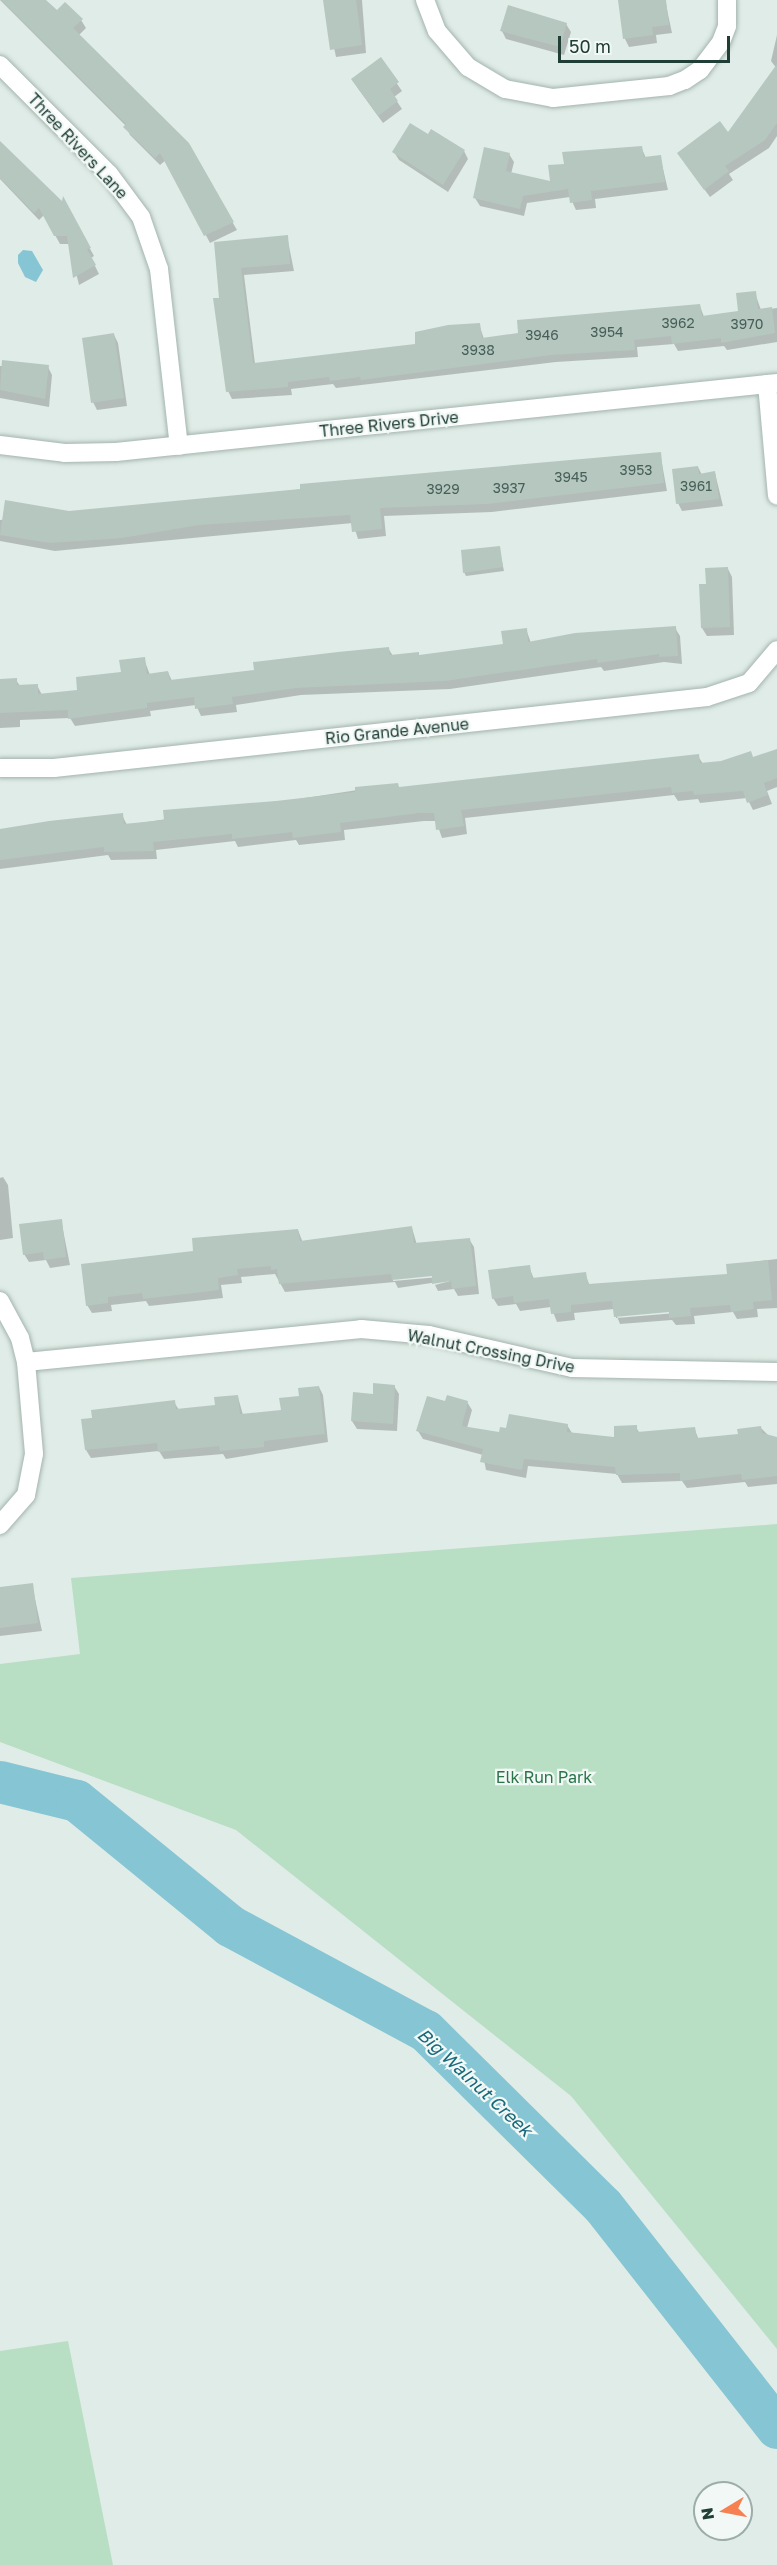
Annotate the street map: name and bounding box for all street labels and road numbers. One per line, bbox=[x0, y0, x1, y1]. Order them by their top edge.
street label: Three Rivers Lane bbox=[24, 89, 132, 203]
street label: Three Rivers Drive bbox=[318, 407, 460, 441]
street label: Rio Grande Avenue bbox=[324, 714, 470, 748]
street label: Walnut Crossing Drive bbox=[406, 1325, 576, 1377]

